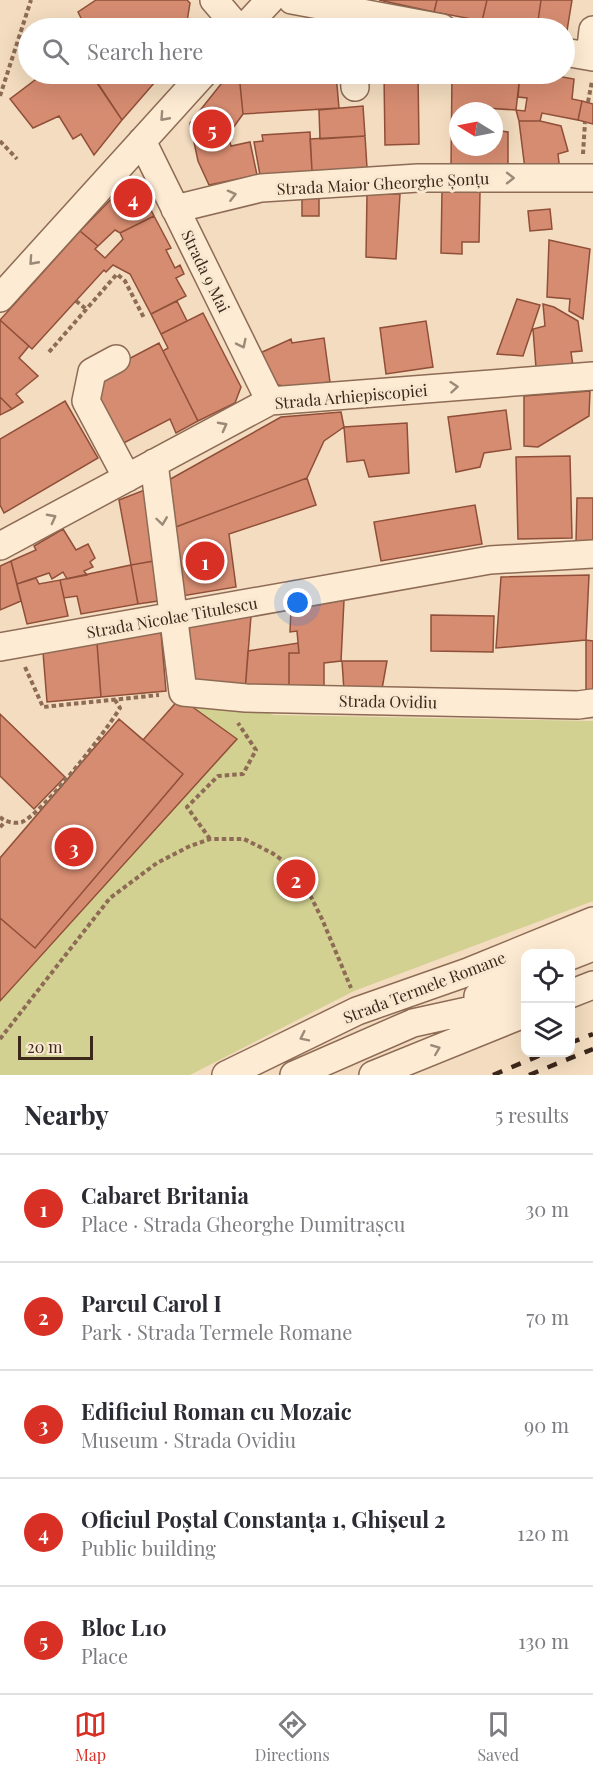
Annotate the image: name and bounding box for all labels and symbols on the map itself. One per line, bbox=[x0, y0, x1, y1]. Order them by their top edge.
north arrow bbox=[449, 102, 503, 156]
pin: 5 bbox=[192, 106, 232, 152]
one-way arrow bbox=[160, 110, 171, 121]
street label: Strada Maior Gheorghe Șonțu bbox=[276, 167, 490, 200]
one-way arrow bbox=[505, 171, 514, 184]
pin: 4 bbox=[114, 176, 152, 220]
one-way arrow bbox=[227, 190, 237, 203]
street label: Strada 9 Mai bbox=[177, 226, 235, 316]
one-way arrow bbox=[29, 255, 40, 265]
one-way arrow bbox=[234, 338, 246, 349]
street label: Strada Arhiepiscopiei bbox=[274, 379, 429, 413]
one-way arrow bbox=[449, 381, 458, 394]
one-way arrow bbox=[217, 422, 228, 433]
one-way arrow bbox=[45, 514, 56, 525]
one-way arrow bbox=[155, 517, 167, 526]
pin: 1 bbox=[186, 538, 224, 584]
your location bbox=[283, 588, 312, 617]
street label: Strada Nicolae Titulescu bbox=[85, 592, 259, 642]
street label: Strada Ovidiu bbox=[339, 690, 437, 712]
pin: 3 bbox=[54, 824, 94, 870]
pin: 2 bbox=[276, 856, 316, 902]
street label: Strada Termele Romane bbox=[340, 946, 508, 1028]
one-way arrow bbox=[300, 1029, 311, 1041]
scale bar bbox=[18, 1033, 93, 1060]
one-way arrow bbox=[430, 1044, 441, 1056]

